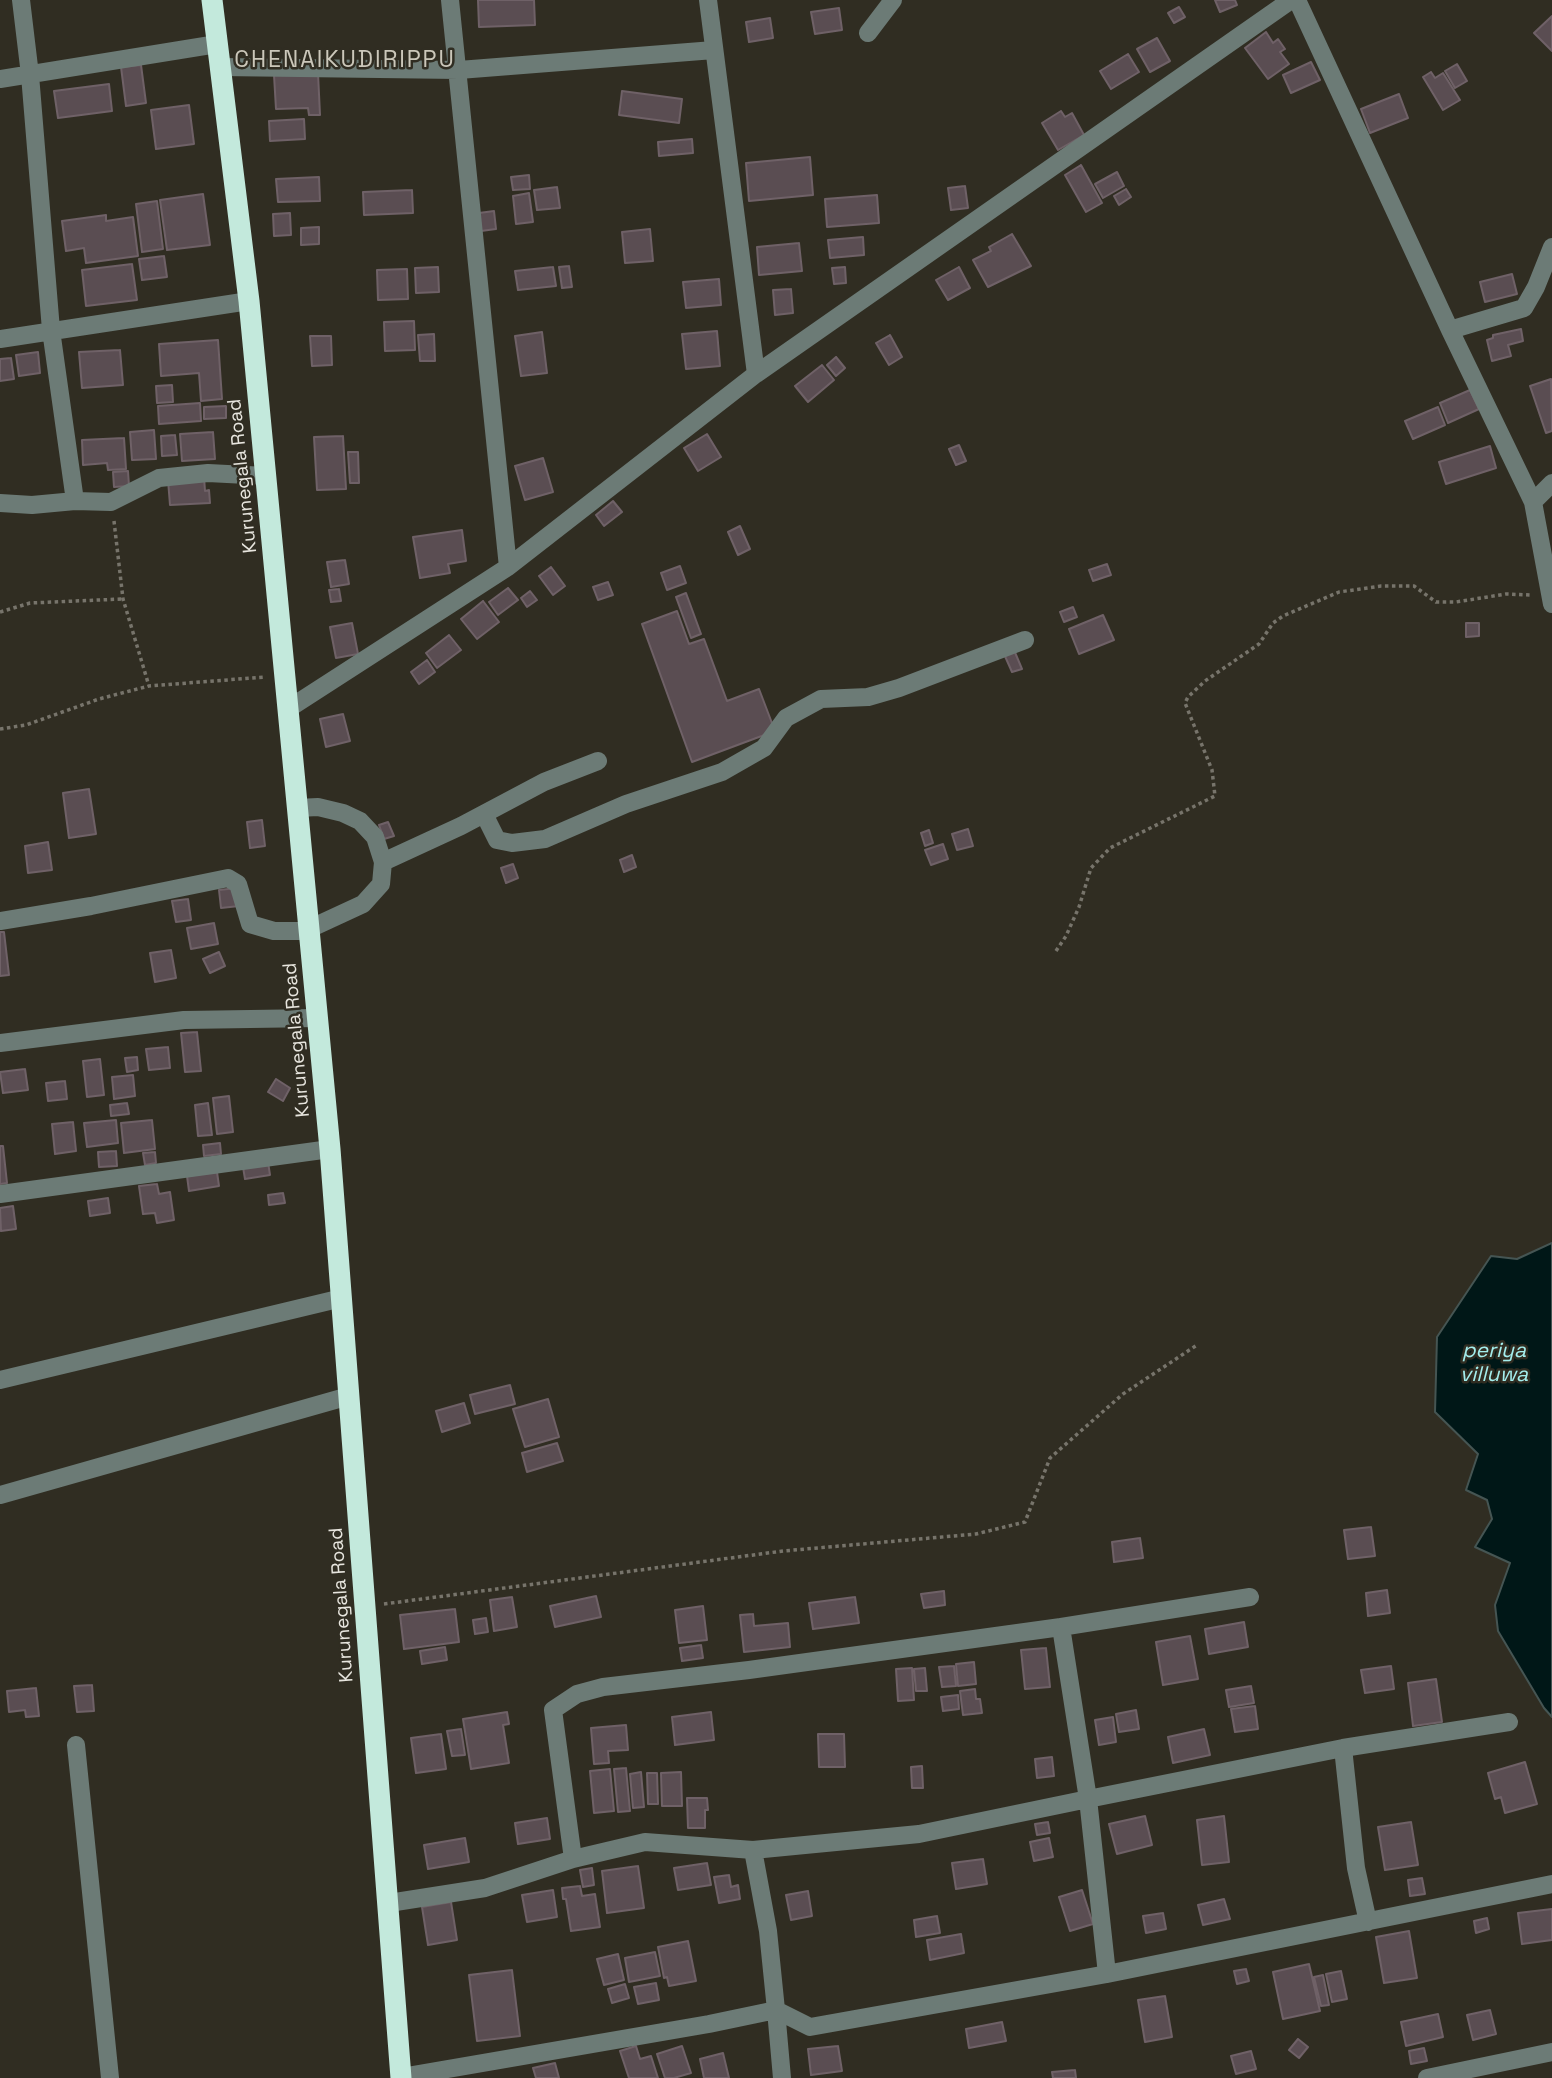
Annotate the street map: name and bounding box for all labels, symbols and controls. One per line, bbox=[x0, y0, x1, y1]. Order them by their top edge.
district label: CHENAIKUDIRIPPU bbox=[236, 47, 454, 75]
street label: Kurunegala Road bbox=[224, 398, 262, 554]
street label: Kurunegala Road bbox=[279, 962, 315, 1118]
water label: periya villuwa bbox=[1460, 1338, 1528, 1388]
street label: Kurunegala Road bbox=[325, 1527, 359, 1683]

